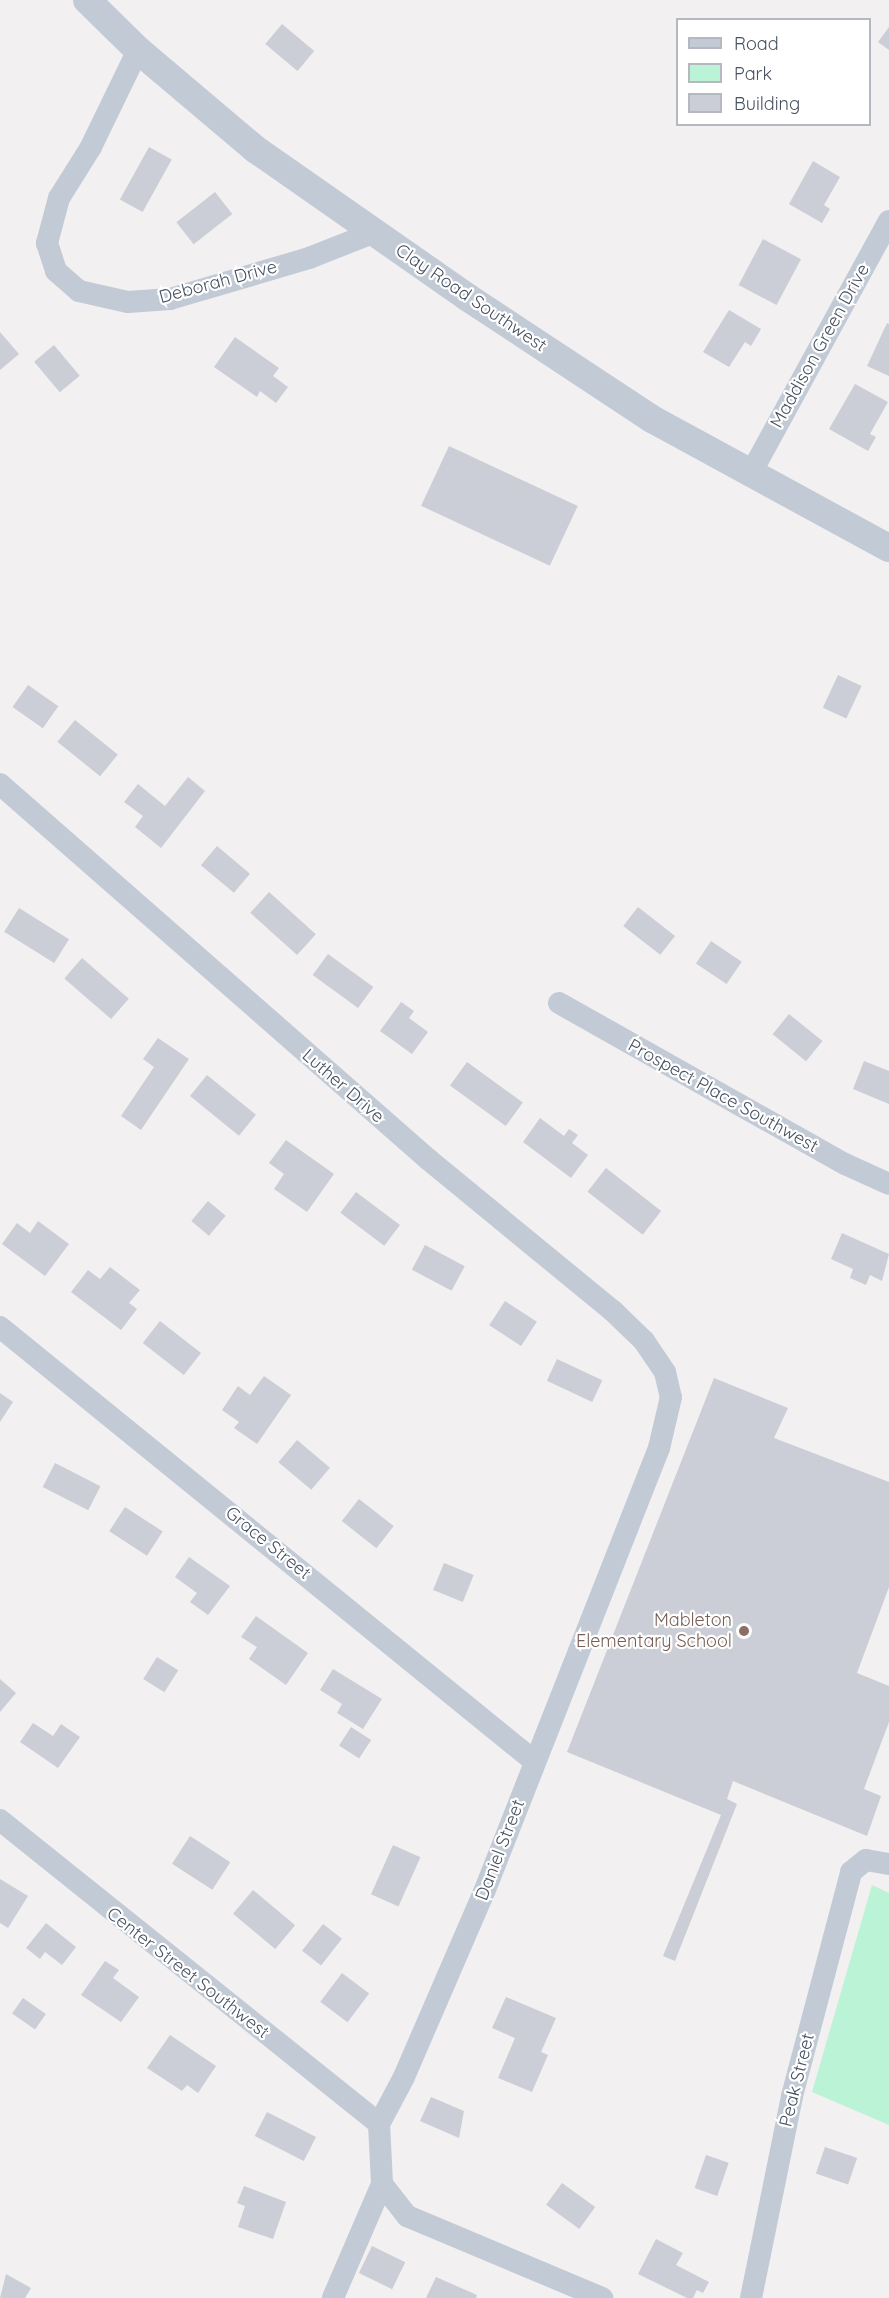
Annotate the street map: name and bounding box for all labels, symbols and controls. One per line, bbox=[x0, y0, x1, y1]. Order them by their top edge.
legend bbox=[676, 18, 871, 126]
text: Road bbox=[734, 32, 779, 55]
text: Park bbox=[734, 62, 772, 85]
text: Building bbox=[734, 92, 800, 115]
street label: Clay Road Southwest bbox=[391, 239, 551, 357]
street label: Deborah Drive bbox=[157, 256, 279, 308]
street label: Maddison Green Drive bbox=[766, 260, 874, 432]
street label: Prospect Place Southwest bbox=[624, 1035, 822, 1157]
street label: Luther Drive bbox=[298, 1045, 388, 1127]
street label: Grace Street bbox=[221, 1502, 315, 1584]
place label: Mableton Elementary School bbox=[576, 1610, 732, 1652]
marker: Mableton Elementary School bbox=[737, 1624, 751, 1638]
street label: Daniel Street bbox=[471, 1796, 529, 1904]
street label: Center Street Southwest bbox=[102, 1903, 274, 2043]
street label: Peak Street bbox=[775, 2031, 819, 2129]

